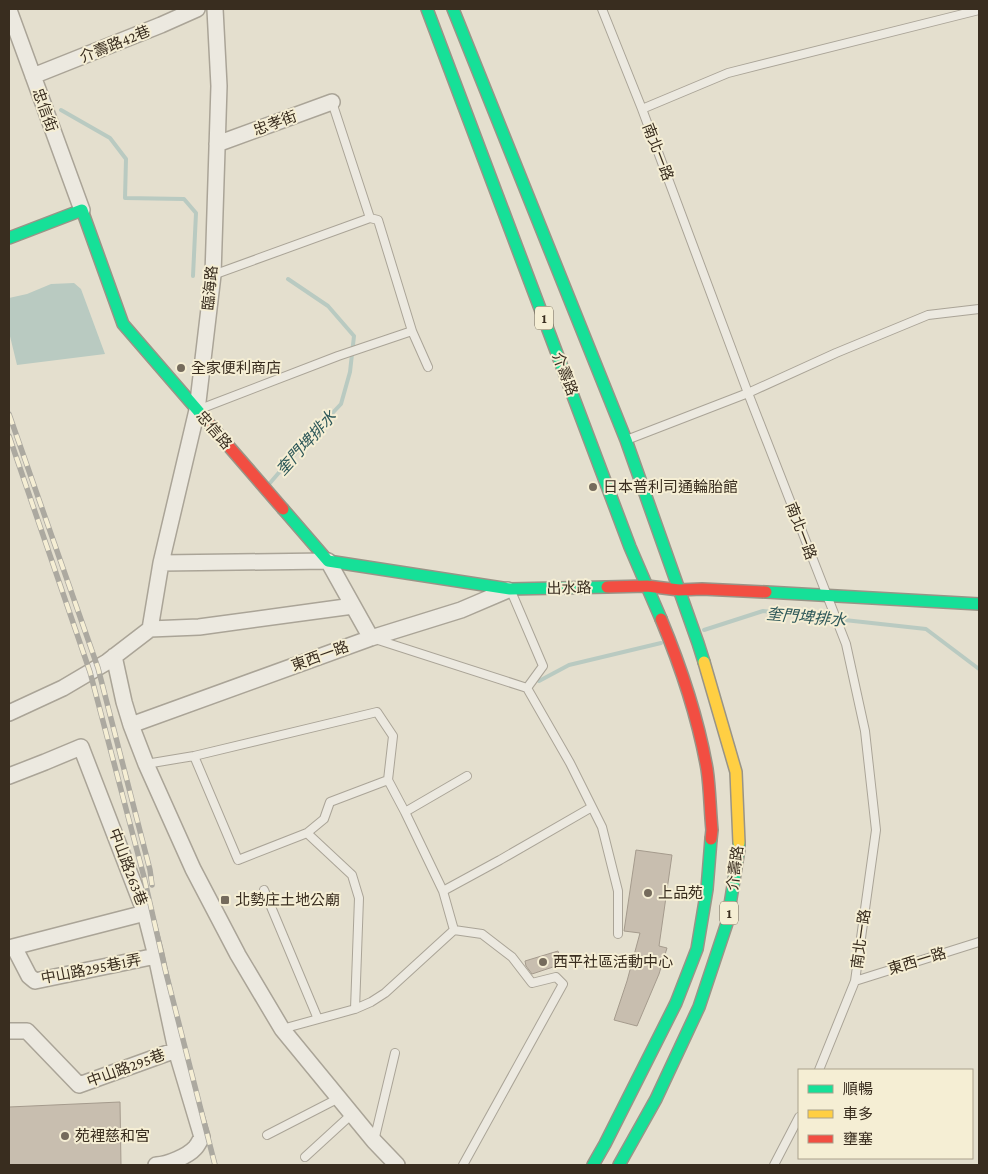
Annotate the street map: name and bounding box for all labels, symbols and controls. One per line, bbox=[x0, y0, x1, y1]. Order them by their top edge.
street label: 介壽路42巷 bbox=[77, 23, 153, 65]
street label: 忠信街 bbox=[30, 86, 60, 134]
street label: 忠孝街 bbox=[251, 108, 299, 138]
street label: 南北一路 bbox=[640, 121, 677, 183]
street label: 臨海路 bbox=[200, 265, 220, 311]
road number: 1 bbox=[535, 306, 553, 330]
street label: 介壽路 bbox=[549, 350, 581, 398]
place label: 全家便利商店 bbox=[191, 360, 281, 376]
marker: 全家便利商店 bbox=[175, 362, 187, 374]
water label: 奎門埤排水 bbox=[273, 407, 340, 478]
street label: 忠信路 bbox=[193, 408, 235, 452]
place label: 日本普利司通輪胎館 bbox=[603, 478, 738, 495]
marker: 日本普利司通輪胎館 bbox=[587, 481, 599, 493]
street label: 南北一路 bbox=[783, 500, 820, 562]
street label: 出水路 bbox=[546, 580, 592, 596]
water label: 奎門埤排水 bbox=[765, 605, 848, 629]
street label: 東西一路 bbox=[289, 638, 351, 674]
street label: 中山路263巷 bbox=[106, 826, 150, 908]
street label: 介壽路 bbox=[724, 845, 746, 891]
place label: 上品苑 bbox=[658, 885, 703, 901]
marker: 上品苑 bbox=[642, 887, 654, 899]
place label: 北勢庄土地公廟 bbox=[235, 891, 340, 908]
marker: 北勢庄土地公廟 bbox=[219, 894, 231, 906]
road number: 1 bbox=[720, 901, 738, 924]
street label: 南北一路 bbox=[848, 908, 873, 970]
street label: 東西一路 bbox=[886, 945, 948, 977]
street label: 中山路295巷1弄 bbox=[40, 951, 142, 987]
place label: 西平社區活動中心 bbox=[553, 954, 673, 970]
marker: 西平社區活動中心 bbox=[537, 956, 549, 968]
street label: 中山路295巷 bbox=[85, 1047, 167, 1089]
legend bbox=[798, 1069, 973, 1159]
text: 順暢 bbox=[843, 1081, 873, 1097]
text: 車多 bbox=[843, 1106, 873, 1122]
place label: 苑裡慈和宮 bbox=[75, 1128, 150, 1144]
marker: 苑裡慈和宮 bbox=[59, 1130, 71, 1142]
text: 壅塞 bbox=[843, 1131, 873, 1147]

